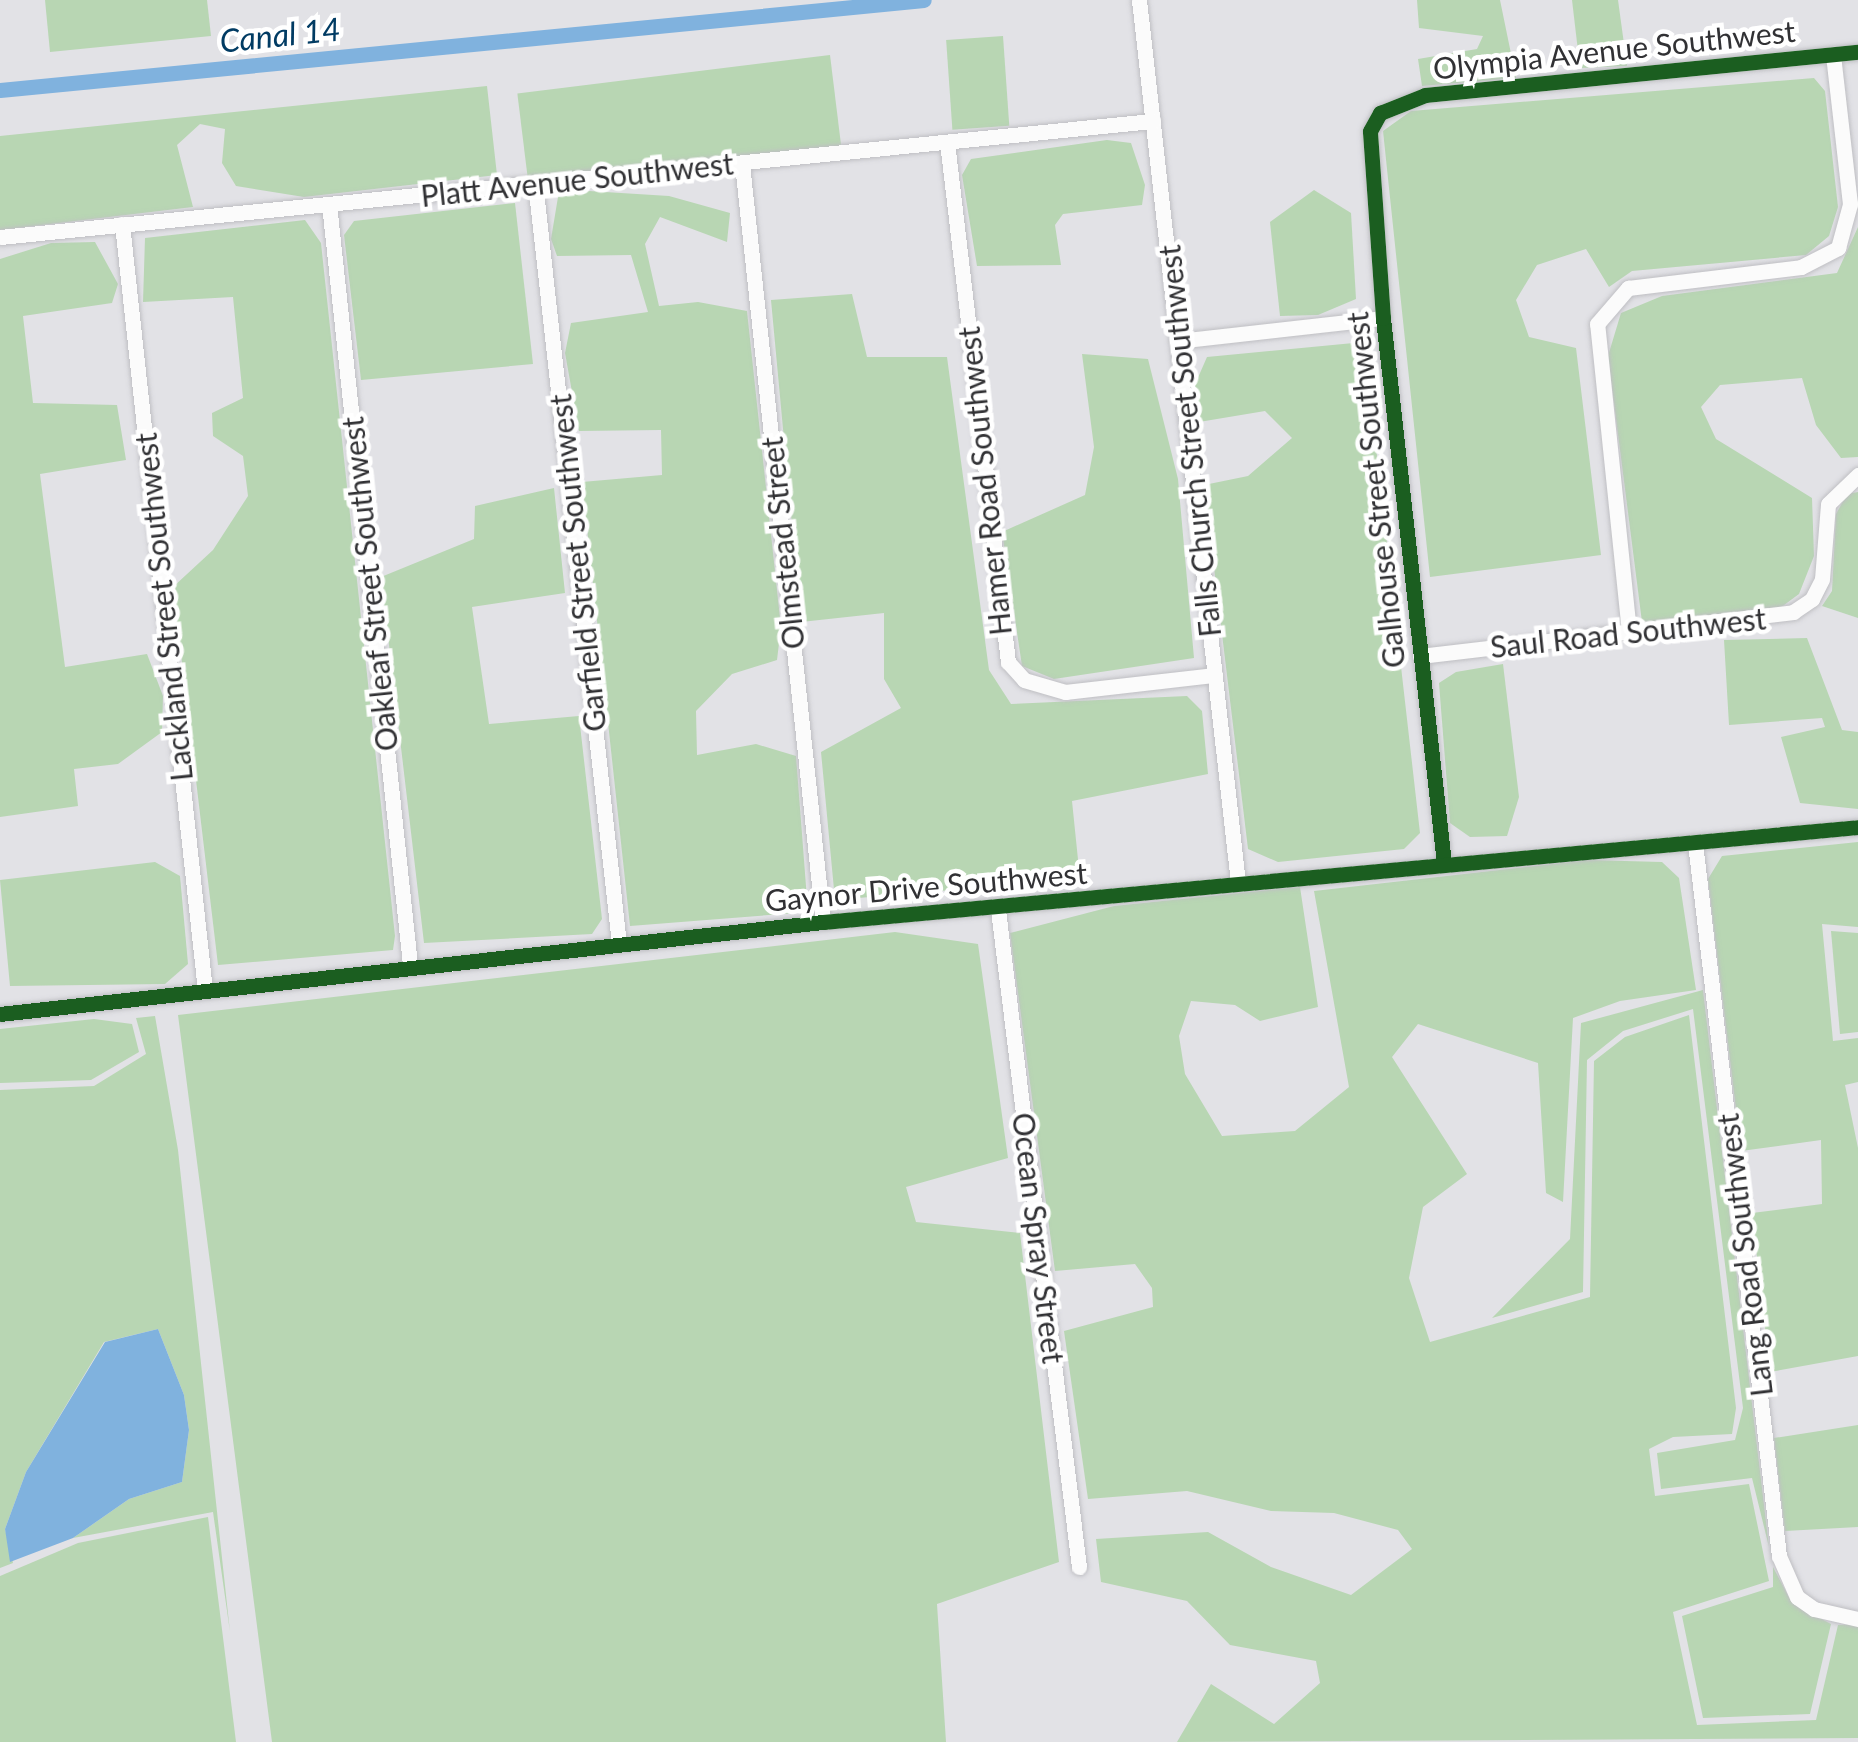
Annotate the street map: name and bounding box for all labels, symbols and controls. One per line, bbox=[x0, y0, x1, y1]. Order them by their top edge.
water label: Canal 14 bbox=[218, 10, 342, 60]
street label: Olympia Avenue Southwest bbox=[1431, 12, 1797, 86]
street label: Platt Avenue Southwest bbox=[418, 145, 736, 213]
street label: Falls Church Street Southwest bbox=[1151, 243, 1227, 639]
street label: Galhouse Street Southwest bbox=[1338, 310, 1412, 670]
street label: Hamer Road Southwest bbox=[950, 324, 1018, 638]
street label: Garfield Street Southwest bbox=[541, 392, 613, 734]
street label: Oakleaf Street Southwest bbox=[334, 415, 404, 753]
street label: Lackland Street Southwest bbox=[127, 431, 199, 783]
street label: Olmstead Street bbox=[753, 435, 811, 651]
street label: Saul Road Southwest bbox=[1488, 600, 1768, 664]
street label: Gaynor Drive Southwest bbox=[763, 854, 1089, 918]
street label: Ocean Spray Street bbox=[1006, 1110, 1072, 1366]
street label: Lang Road Southwest bbox=[1709, 1111, 1779, 1399]

